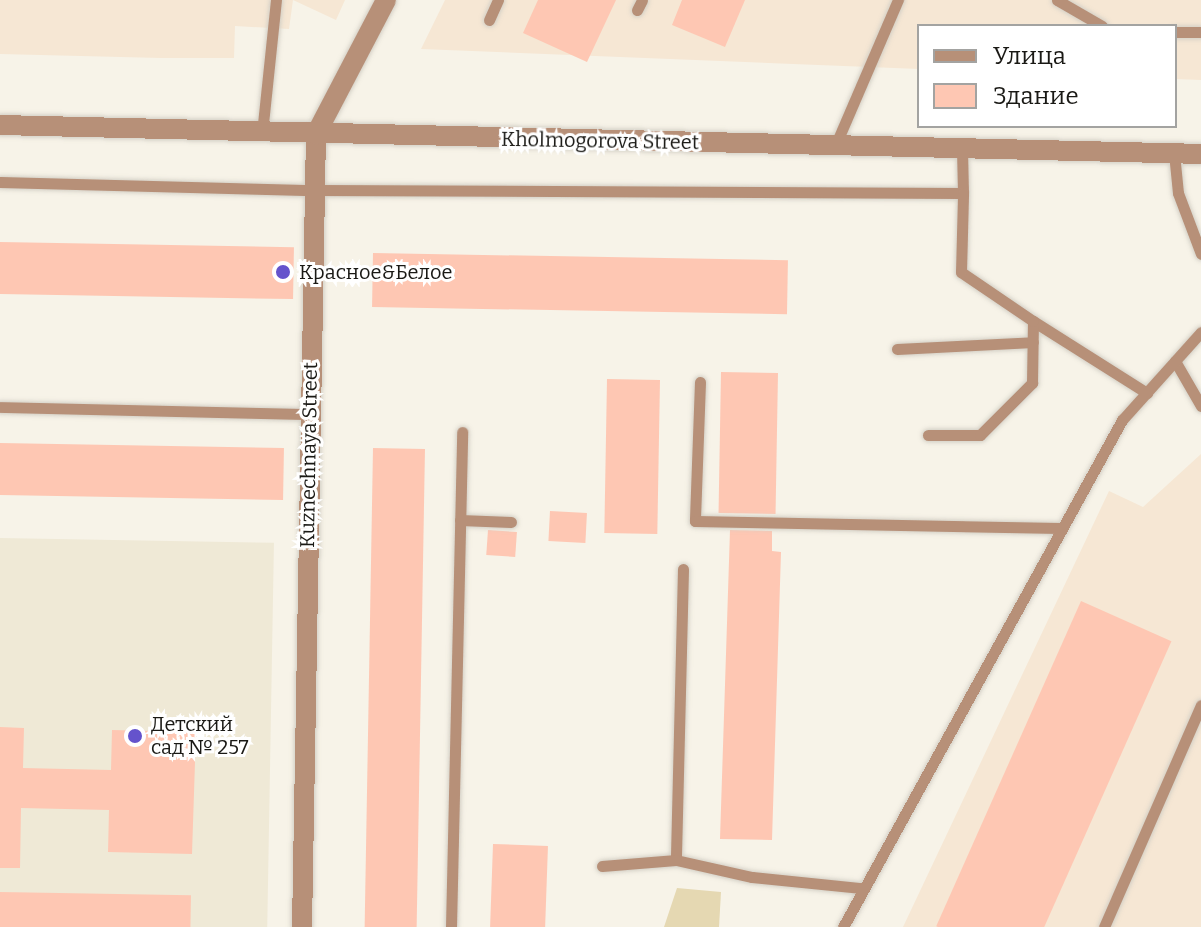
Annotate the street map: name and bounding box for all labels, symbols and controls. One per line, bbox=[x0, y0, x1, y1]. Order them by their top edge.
legend bbox=[917, 24, 1177, 128]
text: Улица bbox=[993, 42, 1066, 70]
text: Здание bbox=[993, 82, 1079, 110]
street label: Kholmogorova Street bbox=[501, 127, 699, 155]
place label: Красное&Белое bbox=[299, 260, 452, 284]
marker: Красное&Белое bbox=[274, 263, 292, 281]
street label: Kuznechnaya Street bbox=[295, 362, 323, 548]
place label: Детский сад № 257 bbox=[151, 712, 248, 759]
marker: Детский сад № 257 bbox=[126, 727, 144, 745]

